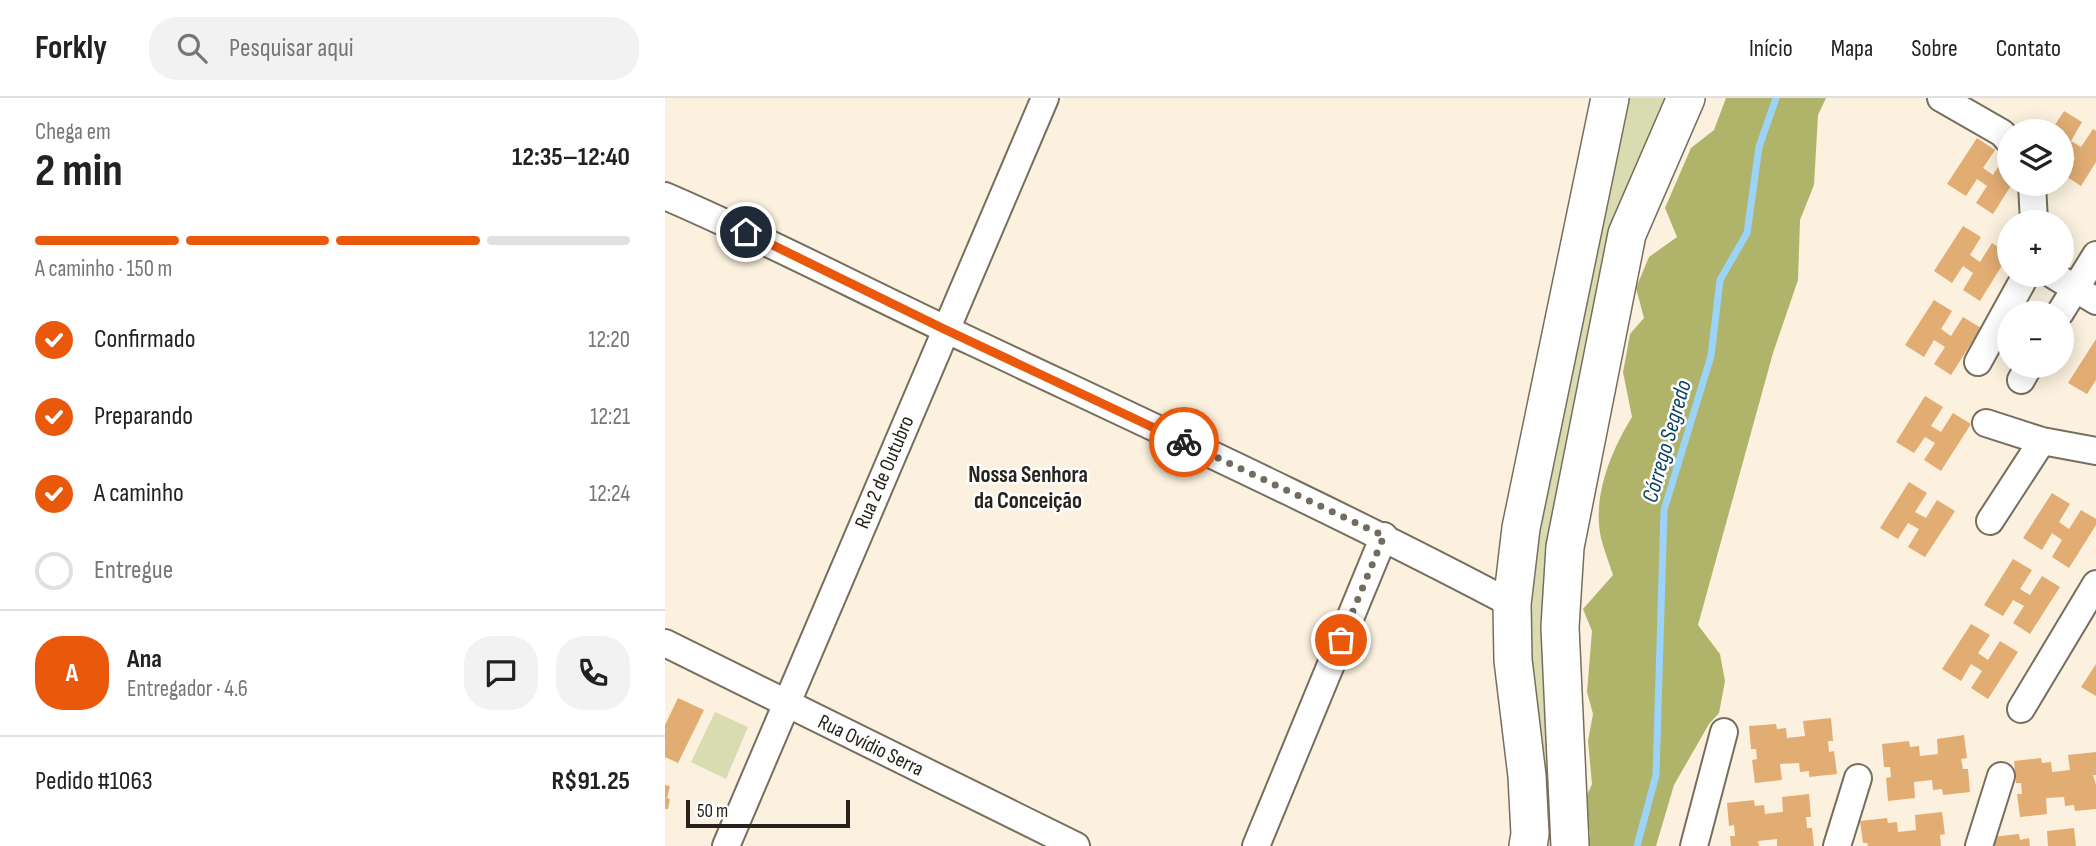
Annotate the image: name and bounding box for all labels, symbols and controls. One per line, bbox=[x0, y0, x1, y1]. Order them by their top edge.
search box bbox=[149, 17, 639, 80]
text: Forkly bbox=[35, 28, 107, 68]
icon: search bbox=[173, 29, 211, 67]
text: Pesquisar aqui bbox=[229, 33, 354, 64]
text: Início bbox=[1749, 34, 1793, 63]
text: Mapa bbox=[1831, 34, 1873, 63]
text: Sobre bbox=[1911, 34, 1958, 63]
text: Contato bbox=[1996, 34, 2061, 63]
text: Chega em bbox=[35, 118, 111, 146]
map controls bbox=[1997, 119, 2074, 378]
button: layers bbox=[1997, 119, 2074, 196]
text: 12:35–12:40 bbox=[512, 142, 630, 173]
text: 2 min bbox=[35, 144, 123, 199]
pin bbox=[716, 202, 776, 262]
button: + bbox=[1997, 210, 2074, 287]
icon: home bbox=[727, 213, 765, 251]
text: A caminho · 150 m bbox=[35, 255, 172, 283]
button: − bbox=[1997, 301, 2074, 378]
icon: check bbox=[35, 321, 73, 359]
text: Confirmado bbox=[94, 324, 195, 355]
text: 12:20 bbox=[588, 326, 630, 354]
water label: Córrego Segredo bbox=[1636, 376, 1698, 506]
icon: check bbox=[35, 398, 73, 436]
text: Preparando bbox=[94, 401, 193, 432]
text: 12:21 bbox=[590, 403, 630, 431]
courier bbox=[1149, 407, 1219, 477]
street label: Rua 2 de Outubro bbox=[850, 412, 919, 532]
icon: bike bbox=[1165, 423, 1203, 461]
district label: Nossa Senhora da Conceição bbox=[968, 461, 1088, 515]
icon: check bbox=[35, 475, 73, 513]
text: A caminho bbox=[94, 478, 184, 509]
text: 12:24 bbox=[589, 480, 630, 508]
text: Entregue bbox=[94, 555, 173, 586]
pin bbox=[1311, 610, 1371, 670]
icon: bag bbox=[1322, 621, 1360, 659]
button: chat bbox=[464, 636, 538, 710]
button: phone bbox=[556, 636, 630, 710]
text: Ana bbox=[127, 644, 162, 675]
text: A bbox=[66, 658, 78, 689]
text: Entregador · 4.6 bbox=[127, 675, 248, 703]
street label: Rua Ovídio Serra bbox=[814, 709, 928, 782]
text: Pedido #1063 bbox=[35, 766, 153, 797]
text: R$91.25 bbox=[552, 766, 630, 797]
scale bar bbox=[686, 797, 851, 829]
text: 50 m bbox=[697, 800, 728, 823]

